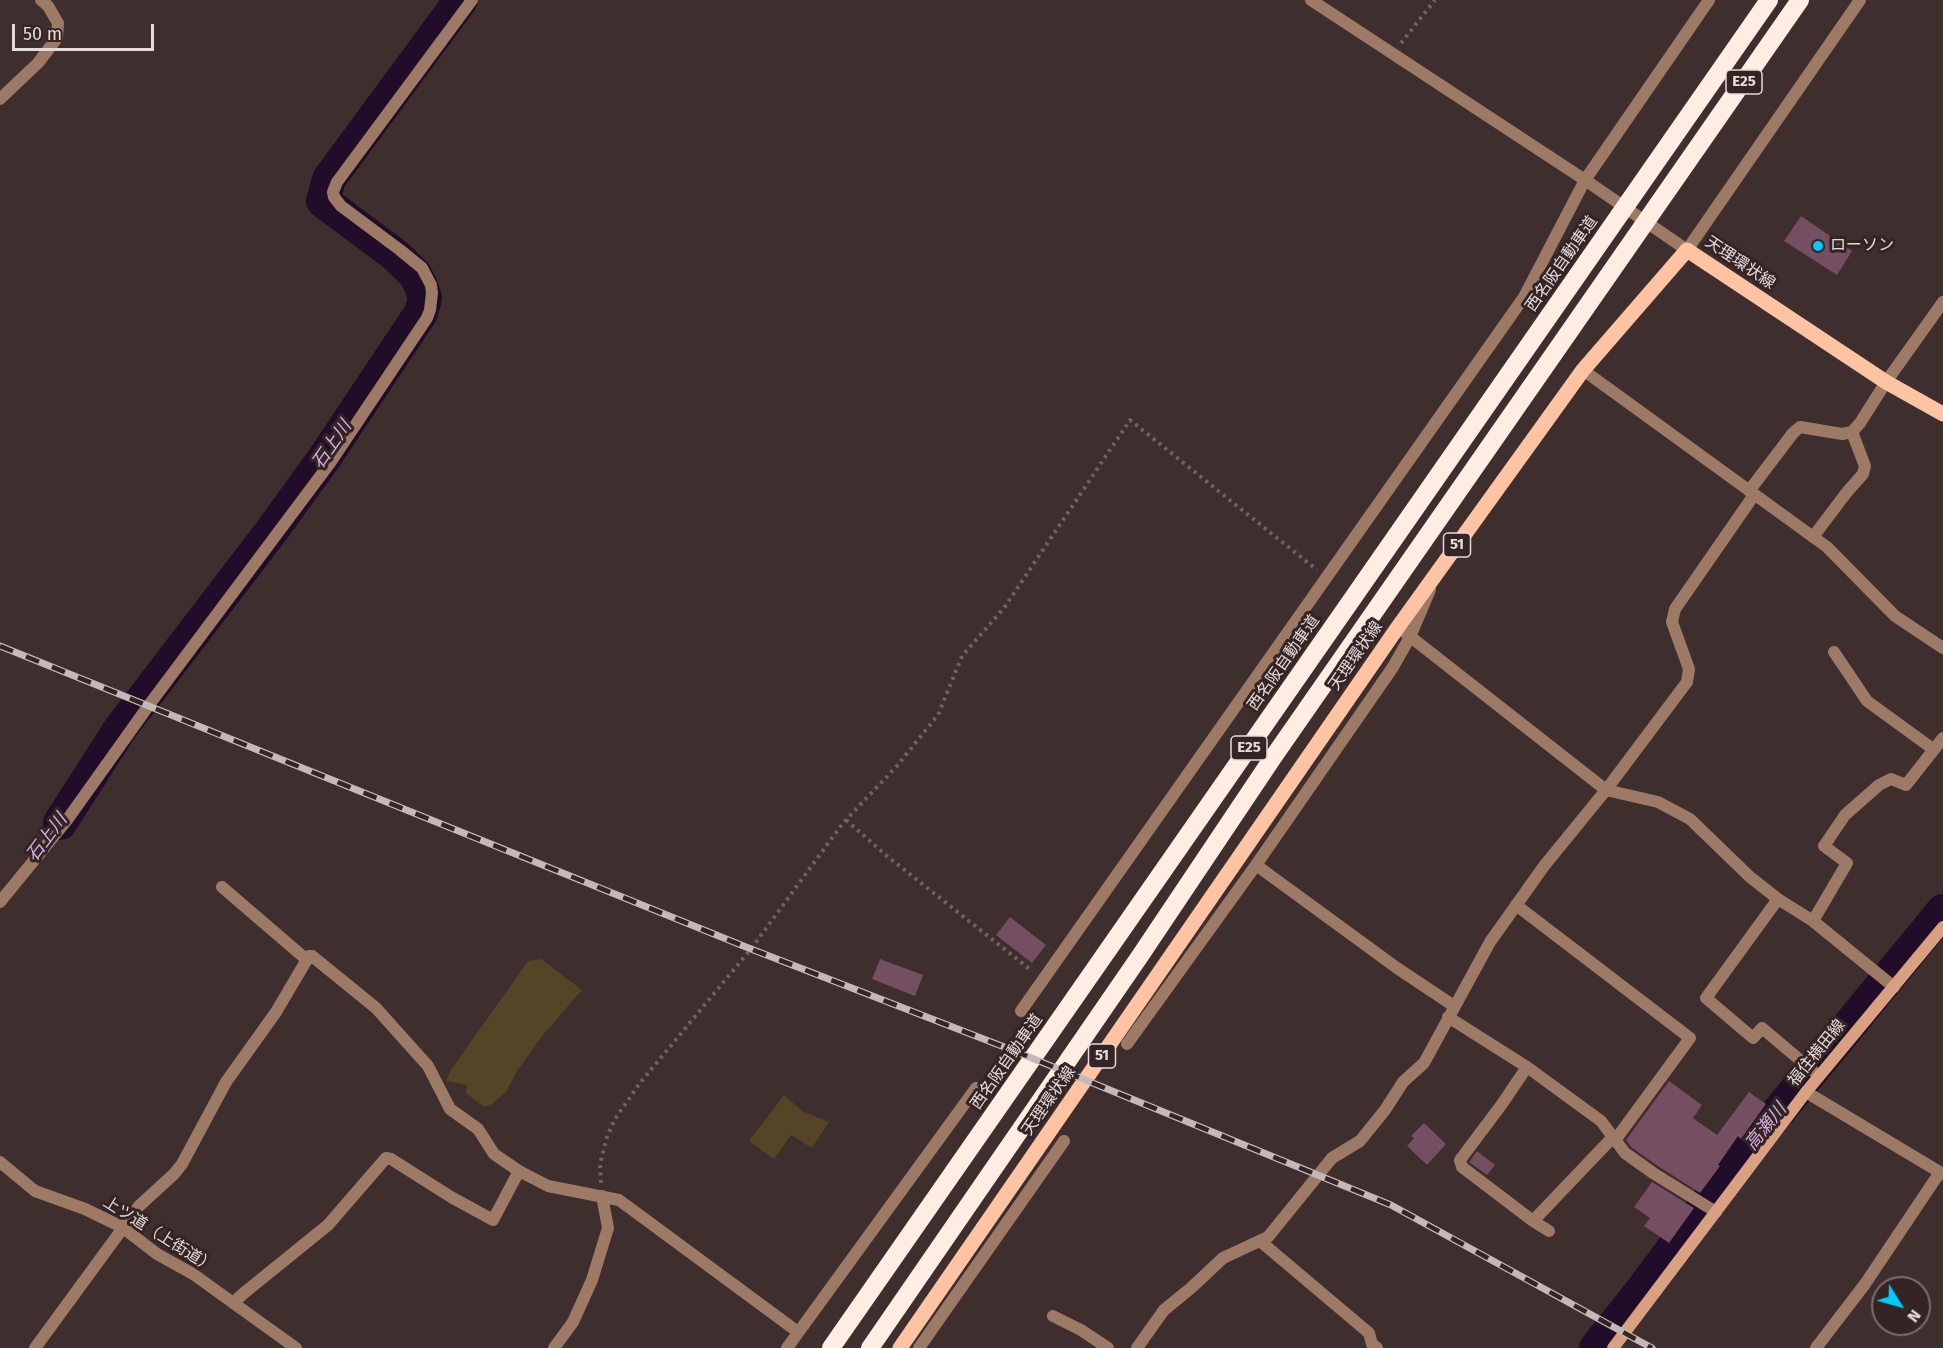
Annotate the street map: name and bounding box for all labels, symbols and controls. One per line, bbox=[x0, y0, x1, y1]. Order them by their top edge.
scale bar bbox=[15, 12, 158, 50]
text: 50 m bbox=[23, 23, 62, 45]
road number: E25 bbox=[1726, 70, 1762, 94]
street label: 西名阪自動車道 bbox=[1522, 213, 1602, 315]
street label: 天理環状線 bbox=[1701, 233, 1779, 293]
place label: ローソン bbox=[1830, 236, 1894, 256]
marker: ローソン bbox=[1811, 239, 1825, 253]
water label: 石上川 bbox=[308, 417, 356, 473]
road number: 51 bbox=[1444, 533, 1470, 557]
street label: 西名阪自動車道 bbox=[1244, 612, 1324, 714]
street label: 天理環状線 bbox=[1325, 618, 1387, 694]
road number: E25 bbox=[1231, 736, 1267, 760]
water label: 石上川 bbox=[22, 810, 72, 866]
street label: 西名阪自動車道 bbox=[967, 1011, 1047, 1113]
street label: 福住横田線 bbox=[1784, 1016, 1850, 1090]
road number: 51 bbox=[1088, 1044, 1116, 1068]
street label: 天理環状線 bbox=[1018, 1063, 1080, 1139]
water label: 高瀬川 bbox=[1741, 1099, 1791, 1155]
street label: 上ツ道（上街道） bbox=[100, 1193, 218, 1277]
north arrow bbox=[1871, 1276, 1931, 1336]
text: N bbox=[1903, 1306, 1925, 1326]

